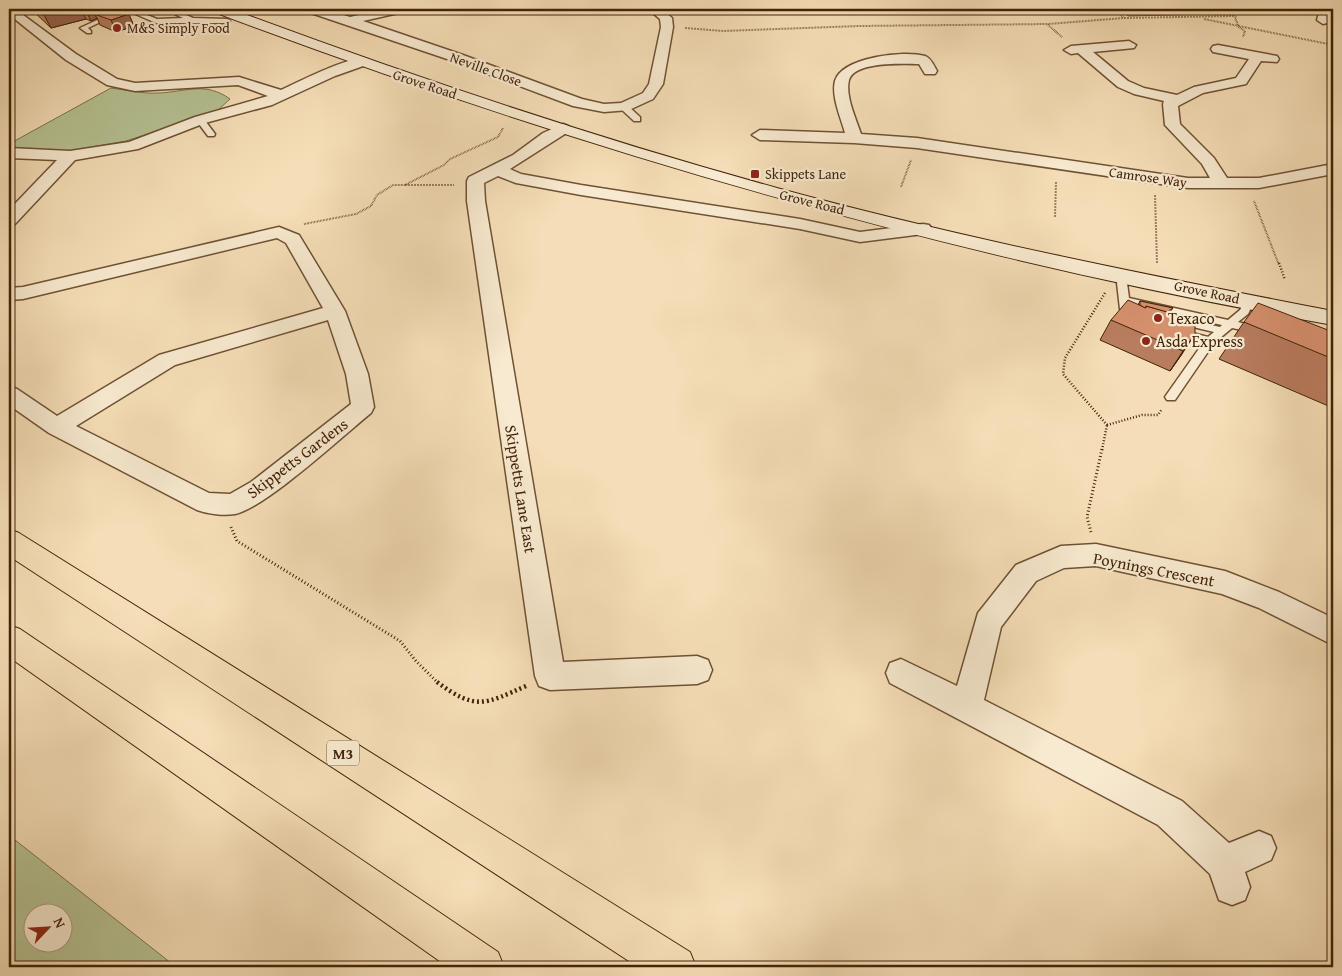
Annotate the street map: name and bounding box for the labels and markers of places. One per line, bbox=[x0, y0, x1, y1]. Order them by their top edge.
place label: M&S Simply Food bbox=[127, 18, 230, 38]
marker: M&S Simply Food bbox=[111, 22, 123, 34]
place label: Skippets Lane bbox=[765, 164, 846, 184]
marker: Skippets Lane bbox=[749, 168, 761, 180]
place label: Texaco bbox=[1168, 306, 1215, 330]
marker: Texaco bbox=[1152, 312, 1164, 324]
place label: Asda Express bbox=[1156, 329, 1243, 353]
marker: Asda Express bbox=[1140, 335, 1152, 347]

